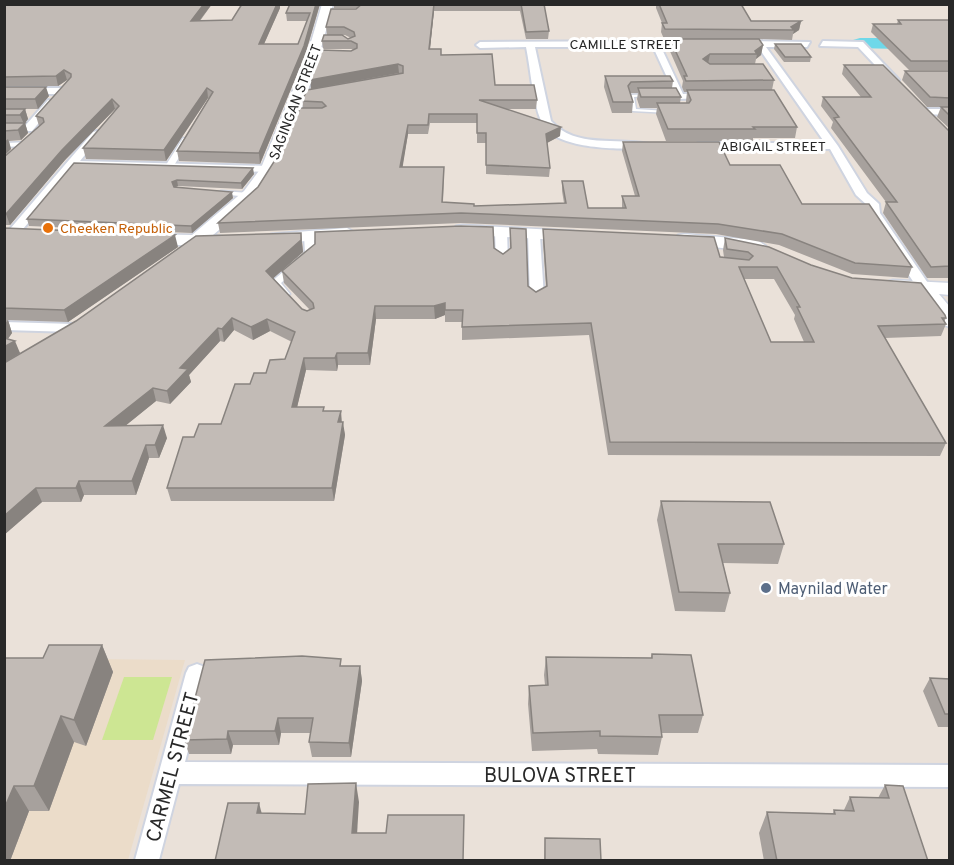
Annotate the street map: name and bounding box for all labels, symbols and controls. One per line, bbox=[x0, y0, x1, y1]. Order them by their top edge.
street label: CAMILLE STREET bbox=[570, 37, 680, 54]
street label: SAGINGAN STREET bbox=[267, 42, 326, 163]
street label: ABIGAIL STREET bbox=[720, 139, 826, 156]
marker: Cheeken Republic bbox=[41, 221, 55, 235]
place label: Cheeken Republic bbox=[60, 221, 173, 238]
place label: Maynilad Water bbox=[778, 580, 888, 600]
marker: Maynilad Water bbox=[759, 581, 773, 595]
street label: CARMEL STREET bbox=[141, 690, 206, 845]
street label: BULOVA STREET bbox=[484, 764, 636, 790]

